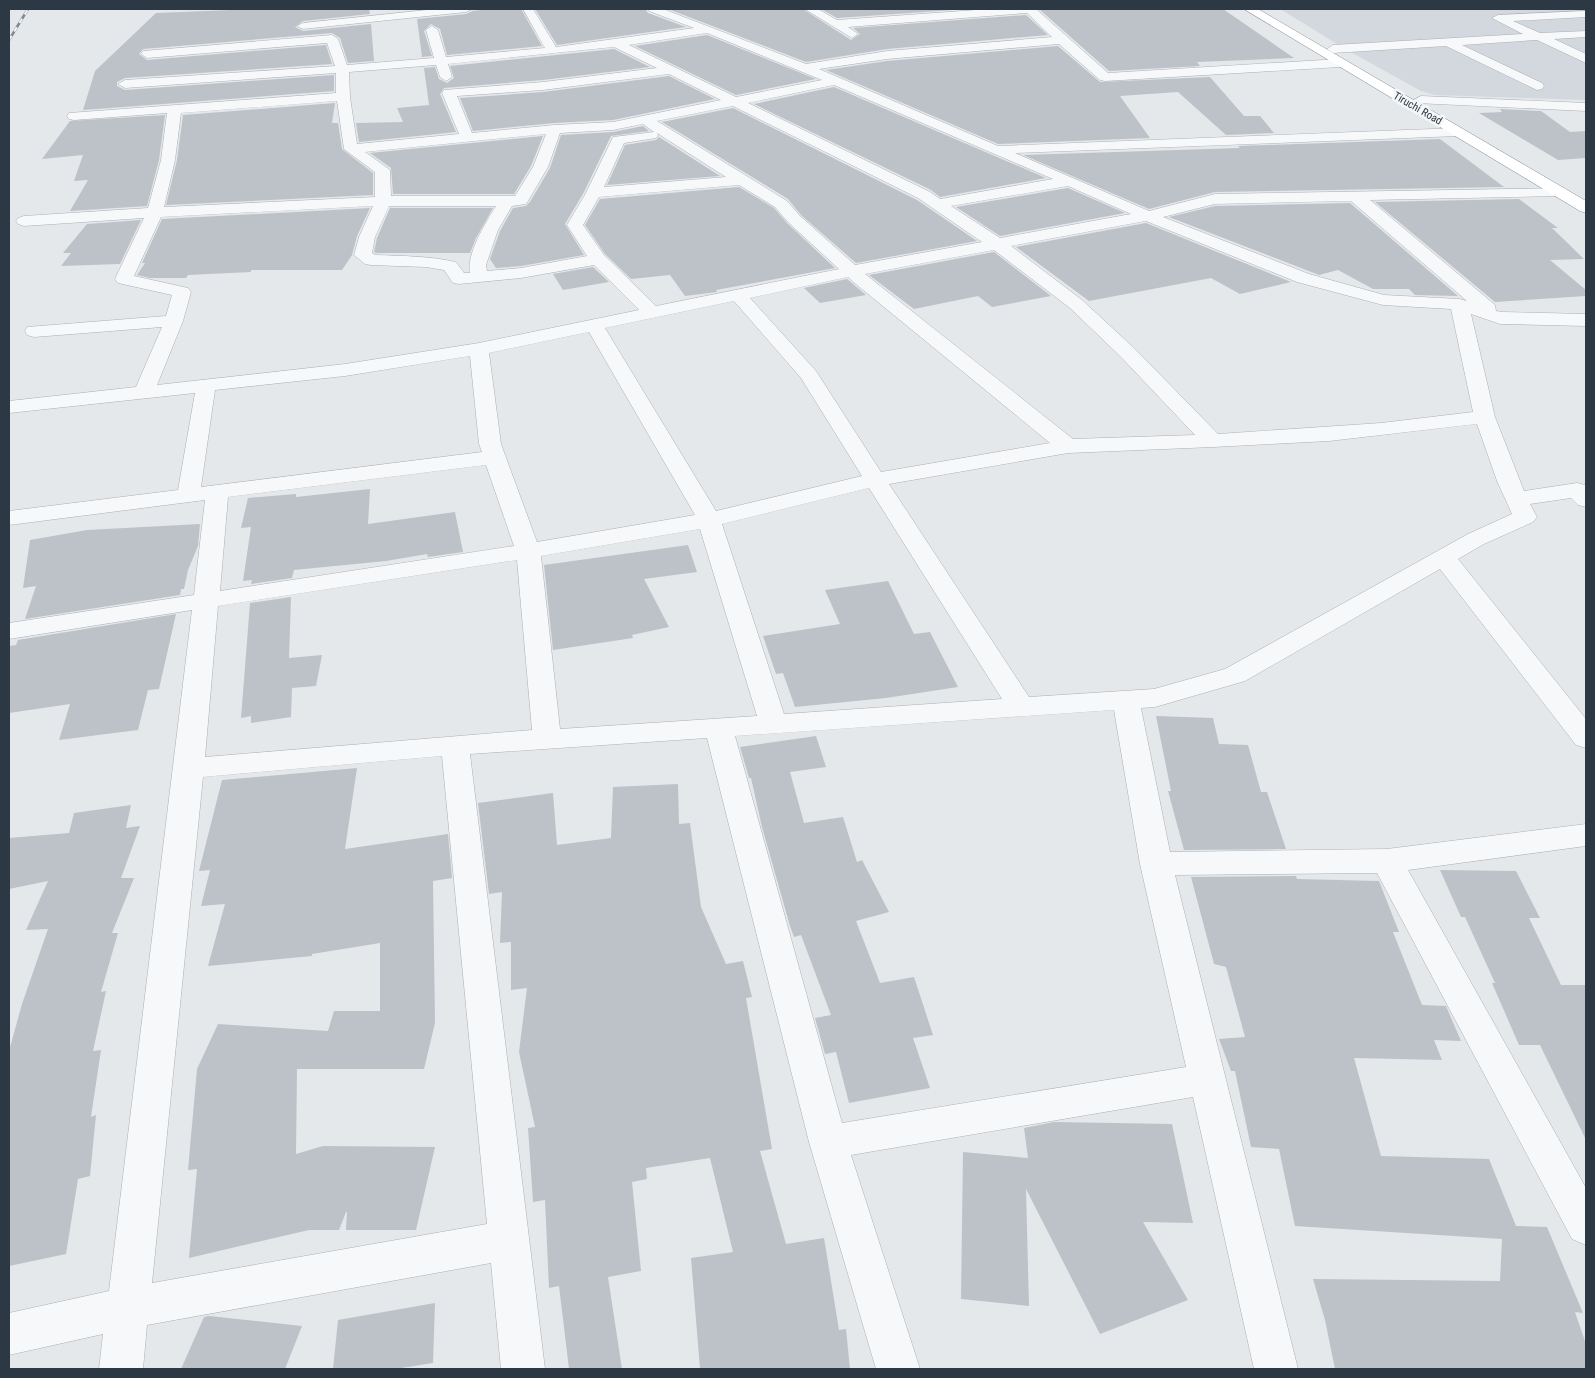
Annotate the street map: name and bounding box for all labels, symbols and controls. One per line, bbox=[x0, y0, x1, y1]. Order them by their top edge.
street label: Tiruchi Road bbox=[1391, 89, 1445, 128]

